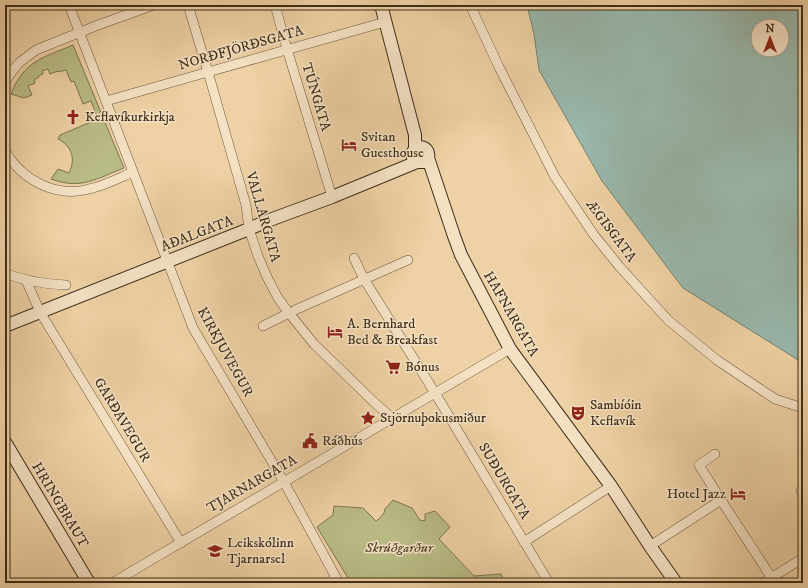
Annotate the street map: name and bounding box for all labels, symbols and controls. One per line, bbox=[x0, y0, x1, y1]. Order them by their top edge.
north arrow bbox=[750, 18, 790, 58]
street label: NORÐFJÖRÐSGATA bbox=[176, 21, 307, 74]
text: N bbox=[765, 22, 775, 36]
street label: TÚNGATA bbox=[297, 61, 335, 134]
church icon: Keflavíkurkirkja bbox=[64, 108, 82, 126]
place label: Keflavíkurkirkja bbox=[85, 108, 175, 126]
place label: Svitan Guesthouse bbox=[361, 128, 424, 162]
hotel icon: Svitan Guesthouse bbox=[340, 136, 358, 154]
street label: VALLARGATA bbox=[241, 169, 285, 265]
street label: ÆGISGATA bbox=[581, 195, 641, 267]
street label: AÐALGATA bbox=[158, 212, 237, 256]
street label: HAFNARGATA bbox=[479, 268, 543, 361]
street label: KIRKJUVEGUR bbox=[193, 304, 257, 401]
place label: A. Bernhard Bed & Breakfast bbox=[347, 315, 438, 349]
hotel icon: A. Bernhard Bed & Breakfast bbox=[326, 323, 344, 341]
supermarket icon: Bónus bbox=[384, 358, 402, 376]
place label: Bónus bbox=[405, 358, 440, 376]
street label: GARÐAVEGUR bbox=[90, 374, 155, 466]
place label: Sambíóin Keflavík bbox=[590, 396, 642, 430]
theatre icon: Sambíóin Keflavík bbox=[569, 404, 587, 422]
place icon: Stjörnuþokusmiður bbox=[359, 409, 377, 427]
place label: Stjörnuþokusmiður bbox=[380, 409, 487, 427]
public building icon: Ráðhús bbox=[301, 432, 319, 450]
place label: Ráðhús bbox=[322, 432, 363, 450]
street label: SUÐURGATA bbox=[474, 439, 534, 523]
street label: TJARNARGATA bbox=[204, 450, 301, 517]
street label: HRINGBRAUT bbox=[28, 459, 93, 551]
place label: Hotel Jazz bbox=[667, 485, 726, 503]
hotel icon: Hotel Jazz bbox=[729, 485, 747, 503]
place label: Leikskólinn Tjarnarsel bbox=[227, 534, 295, 568]
park label: Skrúðgarður bbox=[364, 539, 434, 557]
school or university icon: Leikskólinn Tjarnarsel bbox=[206, 542, 224, 560]

